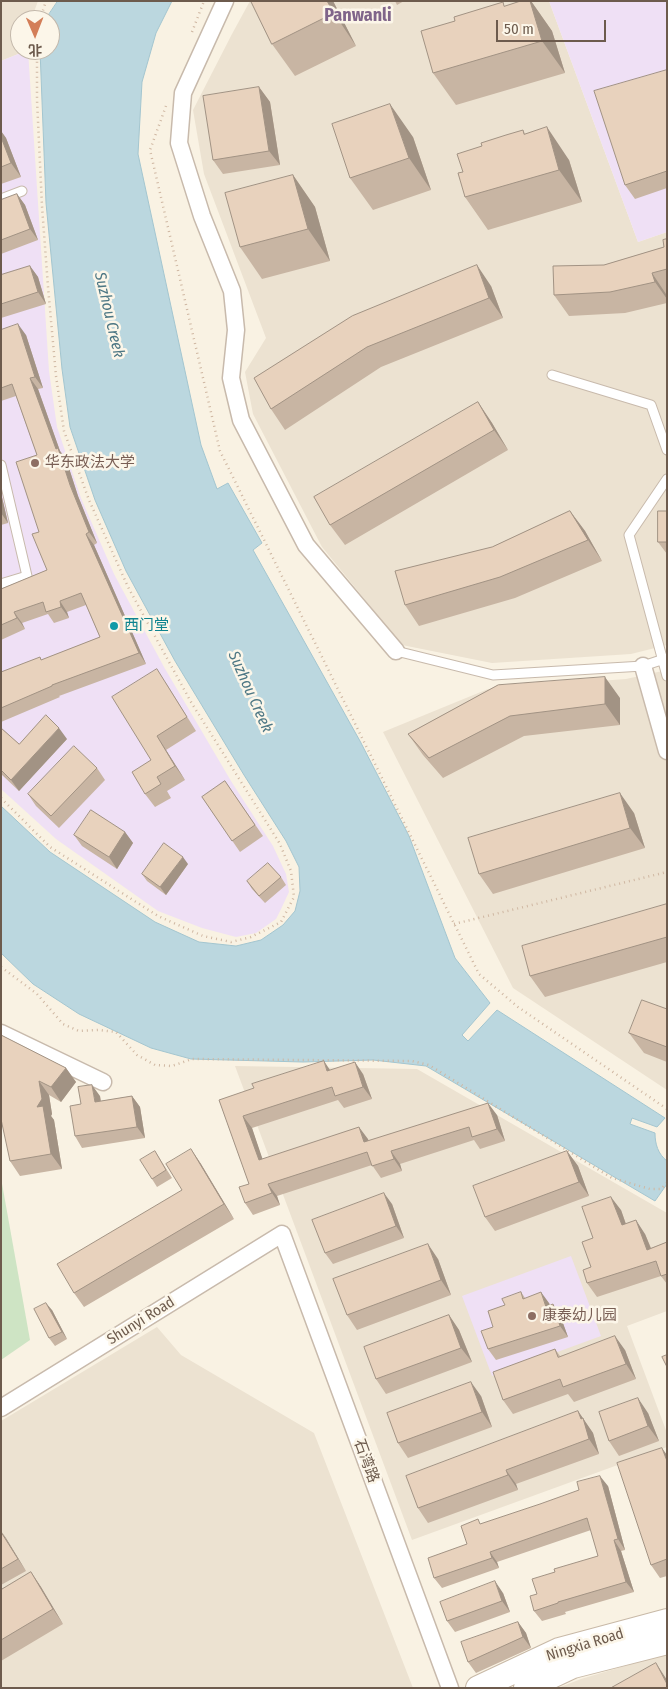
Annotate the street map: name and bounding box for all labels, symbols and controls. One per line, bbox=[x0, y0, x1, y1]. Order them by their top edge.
district label: Panwanli bbox=[324, 5, 392, 27]
north arrow bbox=[10, 10, 60, 60]
scale bar bbox=[498, 10, 608, 42]
text: 50 m bbox=[504, 20, 534, 38]
text: 北 bbox=[28, 41, 42, 58]
water label: Suzhou Creek bbox=[90, 270, 128, 360]
place label: 华东政法大学 bbox=[45, 454, 135, 472]
marker: 华东政法大学 bbox=[29, 457, 41, 469]
place label: 西门堂 bbox=[124, 617, 169, 635]
marker: 西门堂 bbox=[108, 620, 120, 632]
water label: Suzhou Creek bbox=[224, 648, 276, 736]
street label: Shunyi Road bbox=[104, 1293, 178, 1349]
place label: 康泰幼儿园 bbox=[542, 1307, 617, 1325]
marker: 康泰幼儿园 bbox=[526, 1310, 538, 1322]
street label: 石湾路 bbox=[350, 1437, 382, 1485]
street label: Ningxia Road bbox=[544, 1625, 626, 1665]

